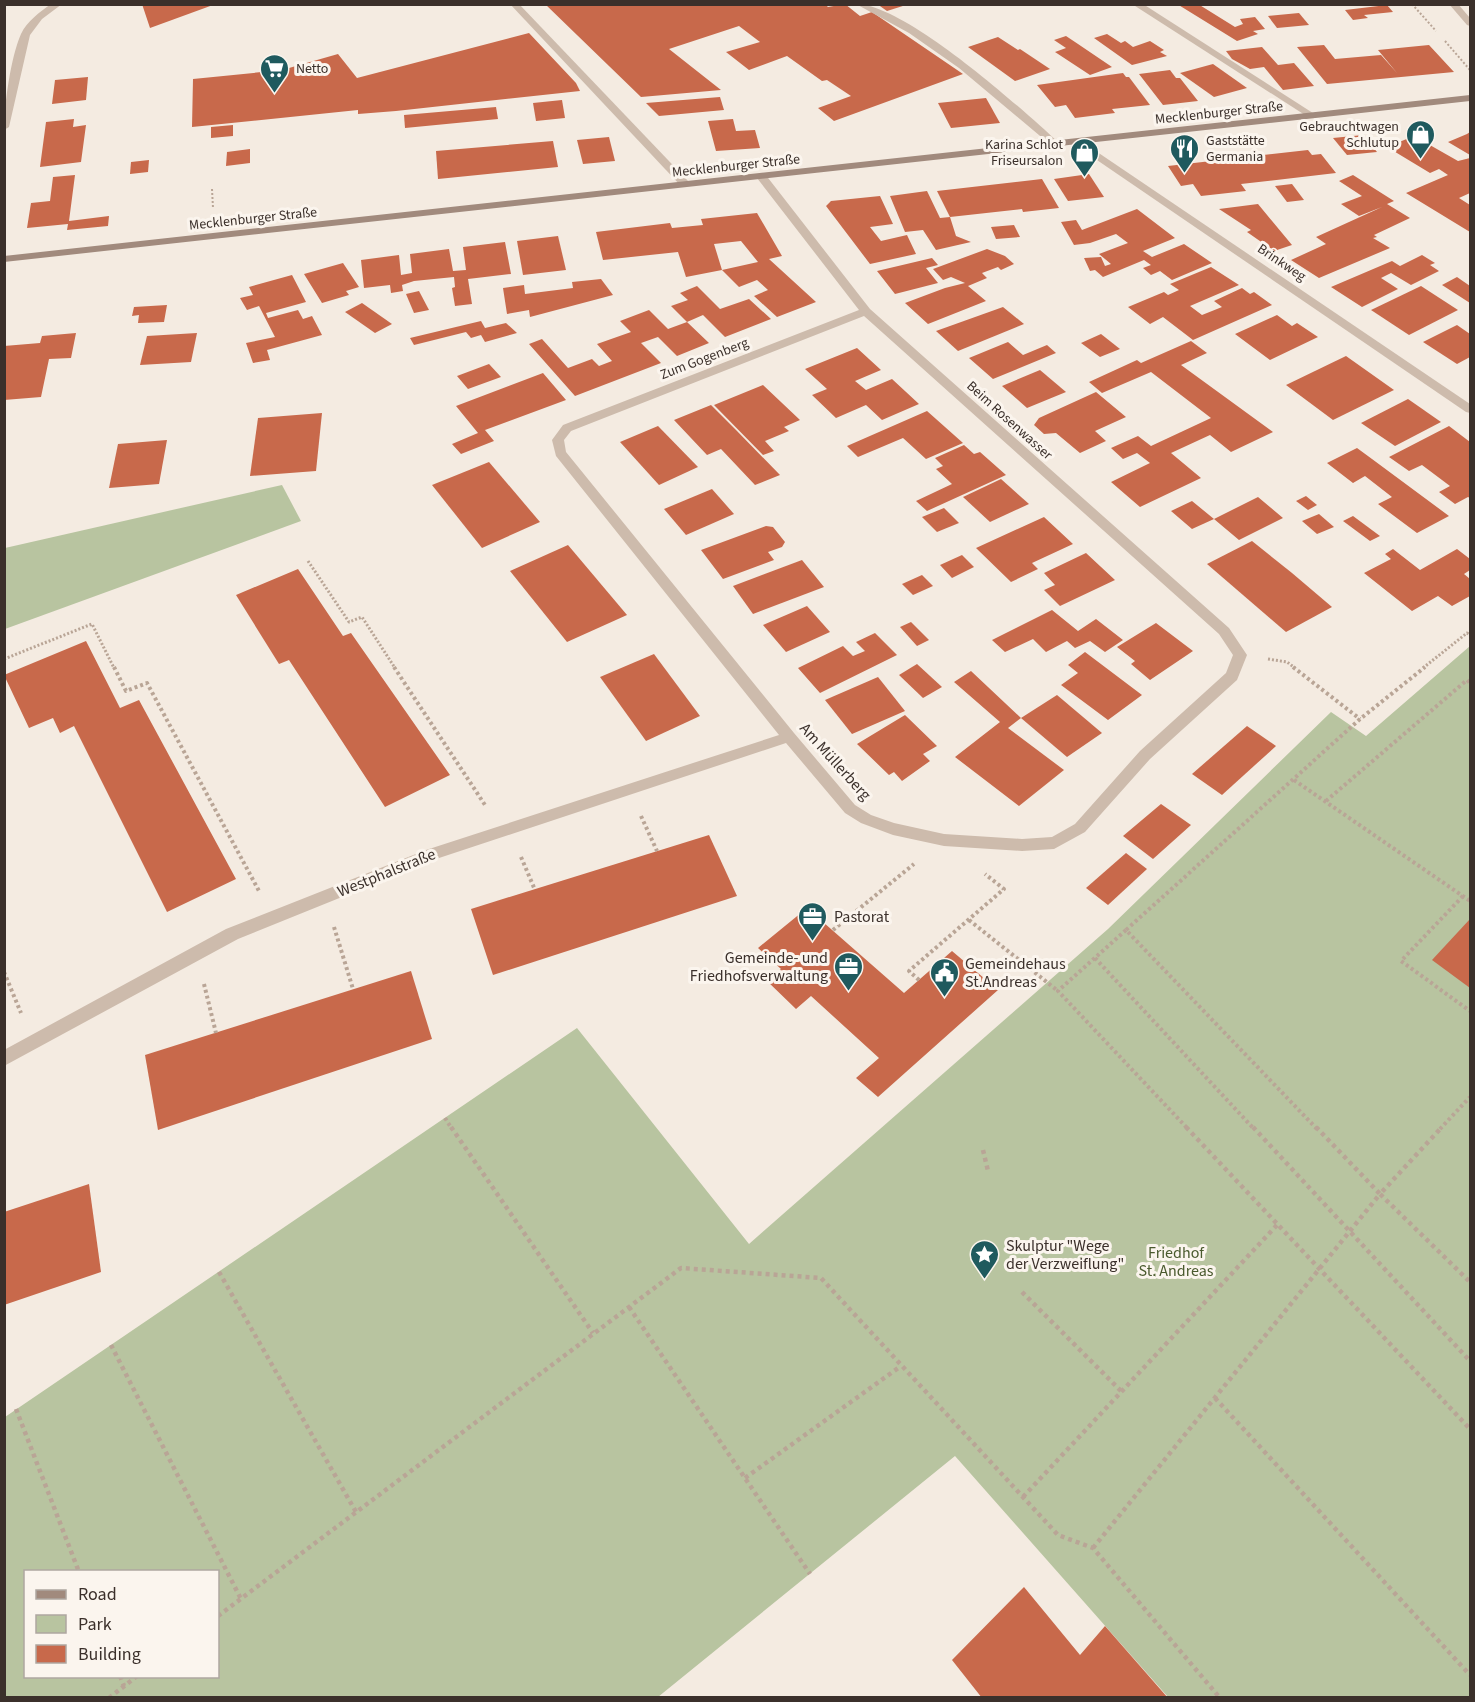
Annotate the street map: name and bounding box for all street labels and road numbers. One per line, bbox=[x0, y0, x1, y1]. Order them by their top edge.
street label: Mecklenburger Straße bbox=[1154, 96, 1284, 130]
street label: Mecklenburger Straße bbox=[671, 149, 801, 183]
street label: Mecklenburger Straße bbox=[188, 202, 318, 236]
street label: Brinkweg bbox=[1253, 239, 1310, 286]
street label: Zum Gogenberg bbox=[657, 333, 752, 385]
street label: Beim Rosenwasser bbox=[962, 377, 1057, 465]
street label: Am Müllerberg bbox=[794, 718, 876, 805]
street label: Westphalstraße bbox=[334, 843, 439, 903]

